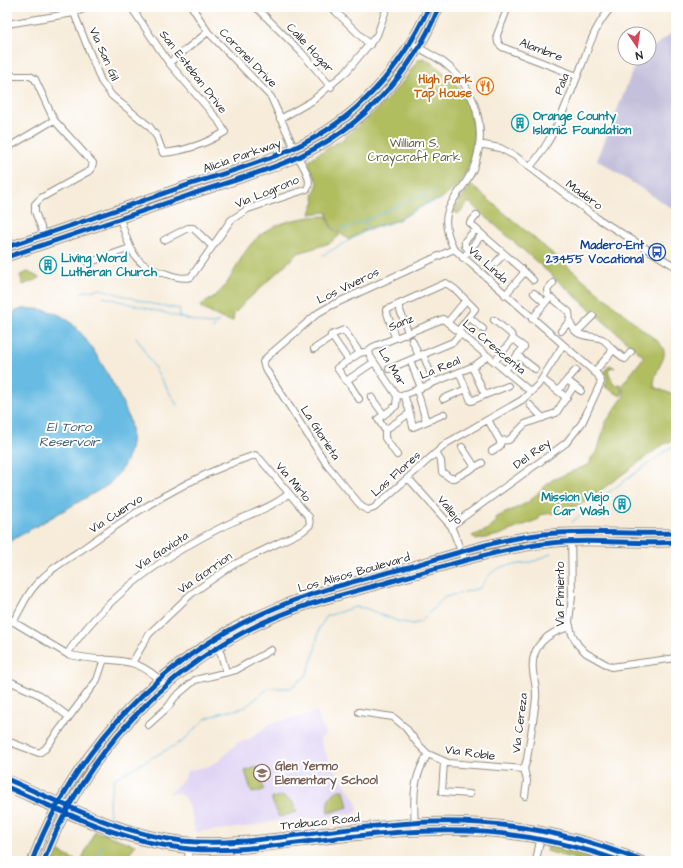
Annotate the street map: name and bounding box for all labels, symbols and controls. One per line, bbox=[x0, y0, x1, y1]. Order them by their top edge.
street label: Calle Hogar bbox=[282, 19, 338, 78]
street label: Coronel Drive bbox=[215, 24, 281, 92]
street label: Via San Gil bbox=[85, 25, 123, 84]
north arrow bbox=[617, 26, 657, 66]
street label: San Esteban Drive bbox=[155, 27, 231, 118]
street label: Alambre bbox=[517, 34, 565, 66]
text: N bbox=[634, 47, 644, 63]
place label: High Park Tap House bbox=[413, 71, 473, 103]
street label: Pala bbox=[550, 71, 574, 97]
restaurant icon: High Park Tap House bbox=[475, 76, 495, 96]
place label: Orange County Islamic Foundation bbox=[533, 108, 631, 139]
building icon: Orange County Islamic Foundation bbox=[510, 113, 530, 133]
street label: Alicia Parkway bbox=[201, 135, 284, 178]
park label: William S. Craycraft Park bbox=[368, 135, 461, 167]
street label: Via Logrono bbox=[232, 171, 302, 213]
street label: Madero bbox=[562, 176, 606, 214]
place label: Madero-Ent 23455 Vocational bbox=[545, 237, 644, 268]
street label: Via Linda bbox=[464, 242, 512, 288]
bus stop icon: Madero-Ent 23455 Vocational bbox=[647, 242, 667, 262]
place label: Living Word Lutheran Church bbox=[61, 250, 158, 281]
building icon: Living Word Lutheran Church bbox=[38, 255, 58, 275]
street label: Los Viveros bbox=[314, 264, 382, 308]
street label: Sanz bbox=[386, 310, 416, 336]
street label: La Crescenta bbox=[459, 315, 529, 379]
street label: La Mar bbox=[374, 345, 410, 390]
street label: La Real bbox=[417, 352, 463, 384]
street label: La Glorieta bbox=[296, 402, 344, 464]
water label: El Toro Reservoir bbox=[39, 418, 101, 451]
street label: Del Rey bbox=[510, 434, 555, 474]
street label: Las Flores bbox=[368, 447, 424, 501]
street label: Via Mirlo bbox=[271, 458, 315, 506]
place label: Mission Viejo Car Wash bbox=[541, 489, 610, 520]
street label: Via Cuervo bbox=[86, 490, 146, 538]
street label: Vallejo bbox=[433, 492, 467, 528]
building icon: Mission Viejo Car Wash bbox=[612, 494, 632, 514]
street label: Via Gaviota bbox=[132, 527, 192, 575]
street label: Via Gorrion bbox=[174, 548, 236, 598]
street label: Los Alisos Boulevard bbox=[296, 549, 412, 597]
street label: Via Pimiento bbox=[552, 561, 569, 626]
street label: Via Cereza bbox=[508, 692, 532, 754]
street label: Via Roble bbox=[444, 741, 497, 765]
place label: Glen Yermo Elementary School bbox=[275, 758, 378, 790]
school or university icon: Glen Yermo Elementary School bbox=[252, 763, 272, 783]
street label: Trabuco Road bbox=[279, 809, 361, 835]

